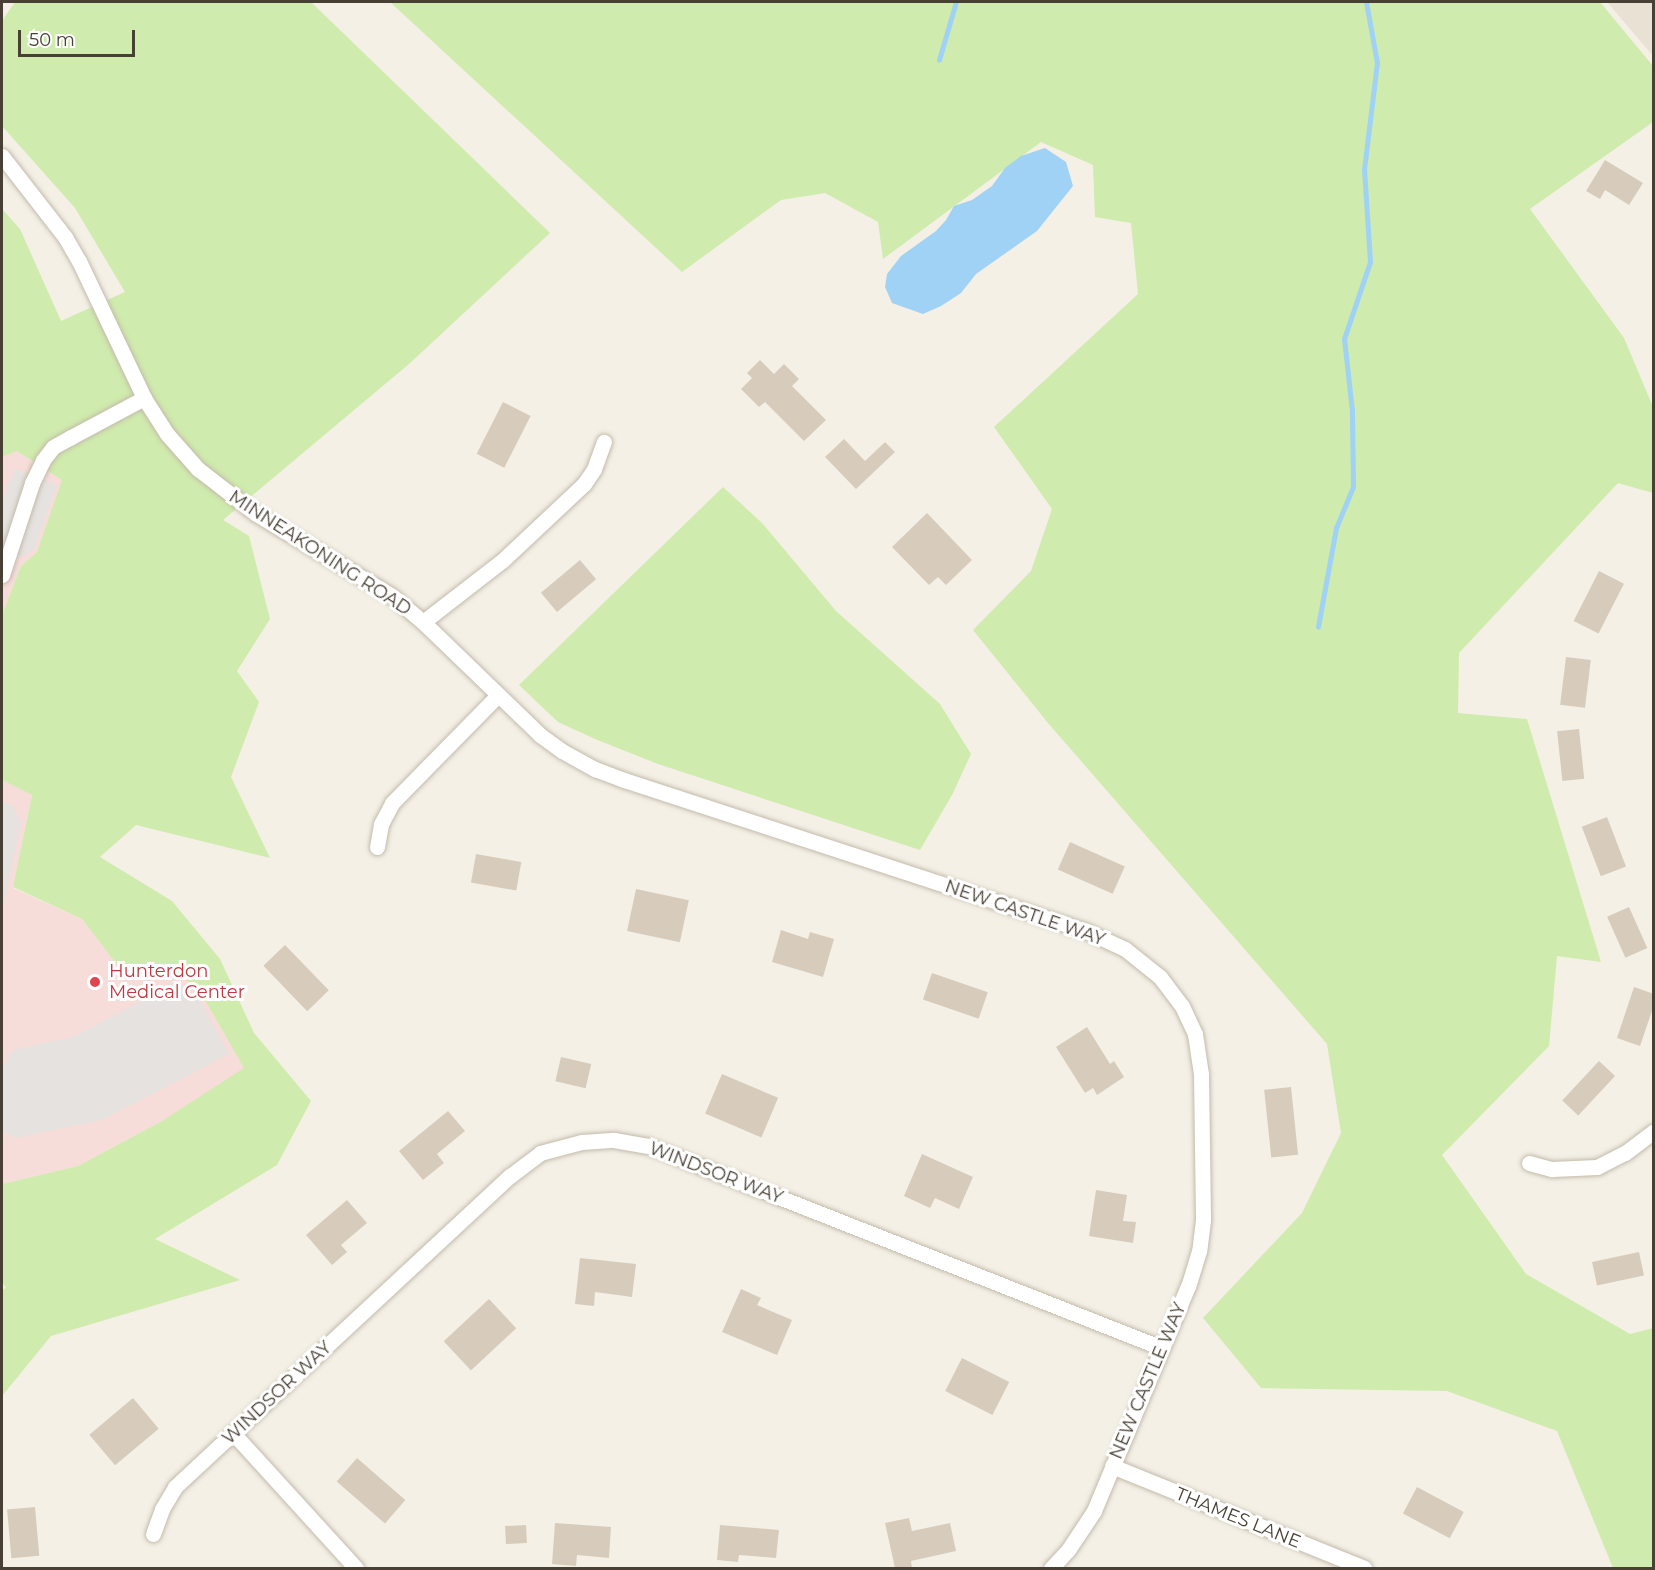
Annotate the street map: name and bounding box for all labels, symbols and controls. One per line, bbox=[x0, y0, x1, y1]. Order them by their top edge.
scale bar bbox=[21, 18, 138, 56]
text: 50 m bbox=[29, 29, 75, 51]
street label: MINNEAKONING ROAD bbox=[225, 486, 415, 620]
street label: NEW CASTLE WAY bbox=[942, 875, 1108, 951]
place label: Hunterdon Medical Center bbox=[109, 961, 245, 1004]
marker: Hunterdon Medical Center bbox=[86, 973, 104, 991]
street label: WINDSOR WAY bbox=[646, 1138, 786, 1208]
street label: NEW CASTLE WAY bbox=[1105, 1299, 1191, 1463]
street label: WINDSOR WAY bbox=[218, 1337, 336, 1449]
street label: THAMES LANE bbox=[1172, 1483, 1304, 1553]

